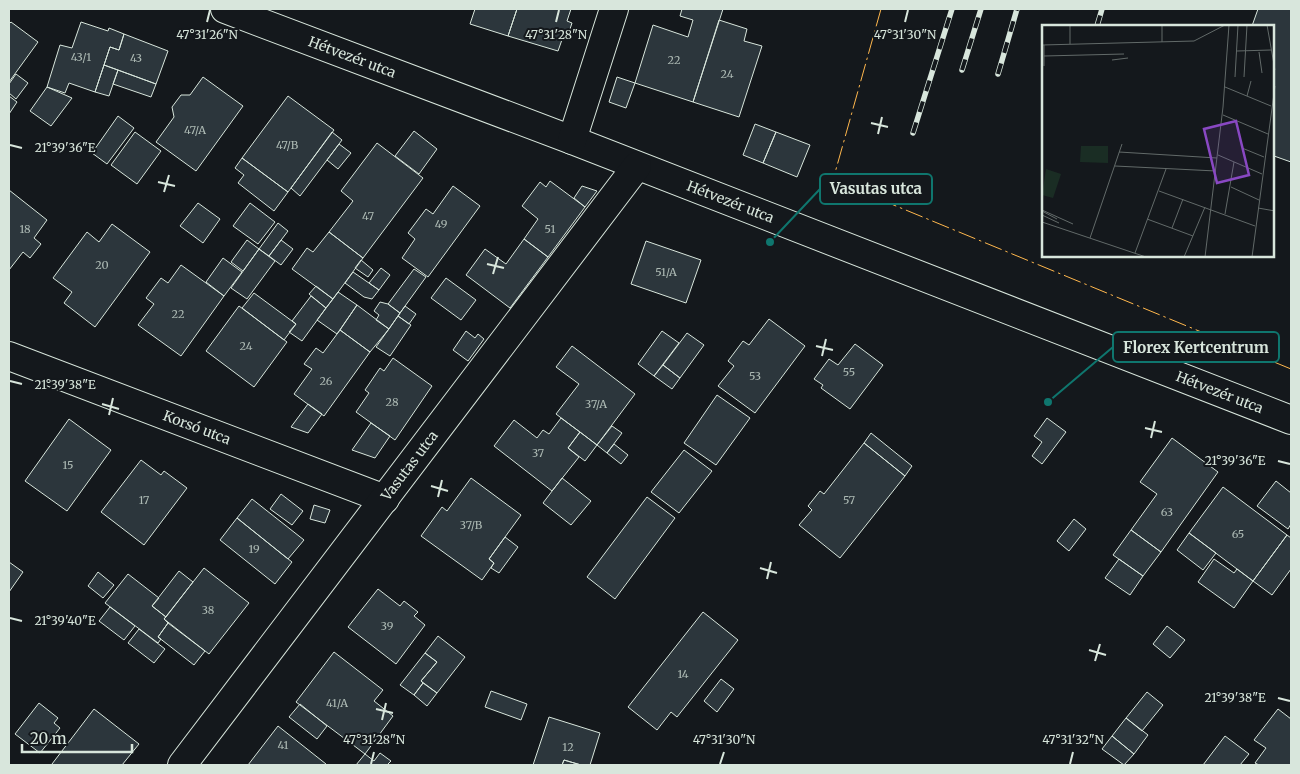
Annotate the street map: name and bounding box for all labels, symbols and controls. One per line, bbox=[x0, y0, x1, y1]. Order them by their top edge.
inset map bbox=[1042, 25, 1275, 258]
text: 47°31'26"N bbox=[176, 27, 238, 42]
text: 47°31'28"N bbox=[525, 27, 588, 42]
text: 47°31'30"N bbox=[874, 27, 937, 42]
street label: Hétvezér utca bbox=[306, 32, 399, 82]
house number: 43/1 bbox=[71, 50, 91, 64]
house number: 43 bbox=[130, 51, 142, 65]
house number: 22 bbox=[668, 53, 680, 67]
house number: 24 bbox=[721, 67, 734, 81]
house number: 47/A bbox=[184, 123, 206, 137]
house number: 47/B bbox=[276, 138, 299, 152]
text: 21°39'36"E bbox=[35, 140, 96, 155]
callout: Vasutas utca bbox=[820, 174, 932, 204]
street label: Hétvezér utca bbox=[684, 177, 777, 227]
text: Vasutas utca bbox=[829, 179, 923, 198]
house number: 47 bbox=[362, 209, 374, 223]
house number: 49 bbox=[435, 217, 448, 231]
house number: 18 bbox=[19, 222, 31, 236]
house number: 51 bbox=[545, 222, 555, 236]
house number: 20 bbox=[95, 258, 109, 272]
house number: 51/A bbox=[655, 265, 677, 279]
house number: 22 bbox=[172, 307, 184, 321]
callout: Florex Kertcentrum bbox=[1113, 332, 1279, 362]
text: Florex Kertcentrum bbox=[1123, 338, 1269, 357]
house number: 24 bbox=[240, 339, 253, 353]
house number: 55 bbox=[843, 365, 855, 379]
street label: Hétvezér utca bbox=[1174, 367, 1266, 418]
house number: 53 bbox=[749, 369, 761, 383]
house number: 26 bbox=[320, 374, 333, 388]
text: 21°39'38"E bbox=[34, 377, 96, 392]
house number: 28 bbox=[386, 395, 399, 409]
house number: 37/A bbox=[585, 397, 607, 411]
street label: Korsó utca bbox=[161, 406, 234, 449]
street label: Vasutas utca bbox=[376, 427, 442, 505]
house number: 37 bbox=[532, 446, 544, 460]
text: 21°39'36"E bbox=[1205, 453, 1266, 468]
house number: 15 bbox=[62, 458, 74, 472]
house number: 17 bbox=[139, 493, 149, 507]
house number: 57 bbox=[843, 493, 855, 507]
house number: 63 bbox=[1161, 505, 1173, 519]
house number: 37/B bbox=[460, 518, 483, 532]
house number: 65 bbox=[1232, 527, 1244, 541]
house number: 19 bbox=[248, 542, 260, 556]
house number: 38 bbox=[202, 603, 215, 617]
text: 21°39'40"E bbox=[35, 613, 96, 628]
house number: 39 bbox=[381, 619, 394, 633]
house number: 14 bbox=[677, 667, 689, 681]
text: 21°39'38"E bbox=[1204, 690, 1266, 705]
house number: 41/A bbox=[326, 696, 348, 710]
scale bar bbox=[22, 722, 132, 754]
text: 20 m bbox=[30, 729, 67, 748]
text: 47°31'28"N bbox=[343, 732, 406, 747]
text: 47°31'30"N bbox=[693, 732, 756, 747]
text: 47°31'32"N bbox=[1042, 732, 1104, 747]
house number: 41 bbox=[278, 738, 288, 752]
house number: 12 bbox=[562, 740, 574, 754]

